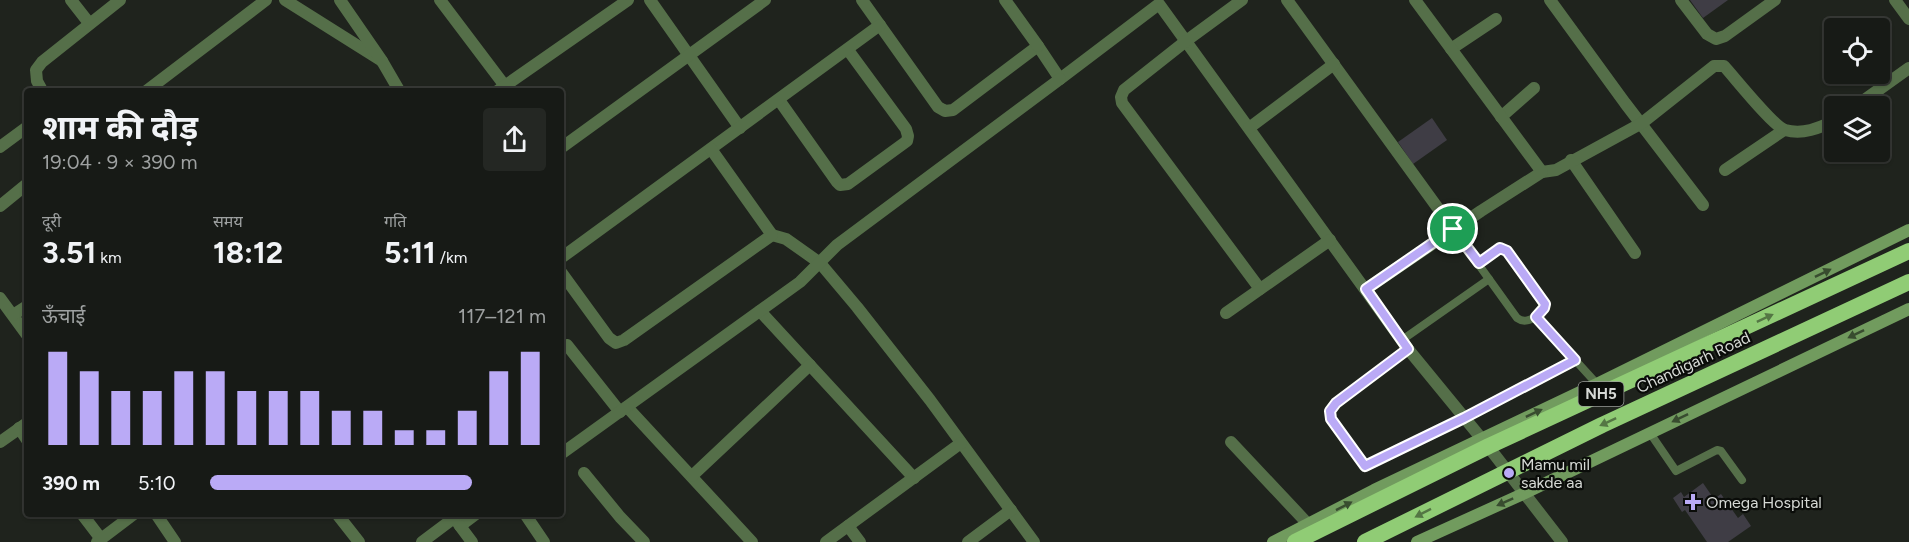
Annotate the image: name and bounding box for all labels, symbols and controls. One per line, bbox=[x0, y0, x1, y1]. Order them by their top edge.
map controls bbox=[1824, 18, 1890, 162]
button: locate bbox=[1824, 18, 1890, 84]
button: layers bbox=[1824, 96, 1890, 162]
text: शाम की दौड़ bbox=[42, 108, 198, 147]
button: share bbox=[483, 108, 546, 171]
text: 19:04 · 9 × 390 m bbox=[42, 150, 197, 174]
pin bbox=[1427, 203, 1478, 254]
text: दूरी bbox=[42, 212, 61, 231]
text: समय bbox=[213, 212, 243, 231]
text: गति bbox=[384, 212, 406, 231]
icon: arrive bbox=[1436, 212, 1469, 245]
text: 3.51 bbox=[42, 234, 96, 271]
text: 18:12 bbox=[213, 234, 283, 271]
text: 5:11 bbox=[384, 234, 436, 271]
text: km bbox=[96, 248, 122, 267]
text: /km bbox=[436, 248, 467, 267]
one-way arrow bbox=[1814, 268, 1831, 277]
text: ऊँचाई bbox=[42, 304, 85, 328]
text: 117–121 m bbox=[458, 304, 546, 328]
one-way arrow bbox=[1756, 314, 1773, 323]
street label: Chandigarh Road bbox=[1633, 328, 1753, 397]
one-way arrow bbox=[1848, 329, 1865, 338]
road number: NH5 bbox=[1578, 382, 1624, 406]
one-way arrow bbox=[1526, 409, 1543, 418]
one-way arrow bbox=[1672, 414, 1689, 423]
one-way arrow bbox=[1600, 417, 1617, 426]
place label: Mamu mil sakde aa bbox=[1521, 455, 1590, 492]
marker: Mamu mil sakde aa bbox=[1502, 466, 1516, 480]
text: 390 m bbox=[42, 471, 100, 495]
text: 5:10 bbox=[138, 471, 176, 495]
marker: Omega Hospital bbox=[1684, 493, 1702, 511]
place label: Omega Hospital bbox=[1706, 493, 1822, 512]
one-way arrow bbox=[1496, 498, 1513, 507]
one-way arrow bbox=[1335, 501, 1352, 510]
one-way arrow bbox=[1415, 508, 1432, 518]

